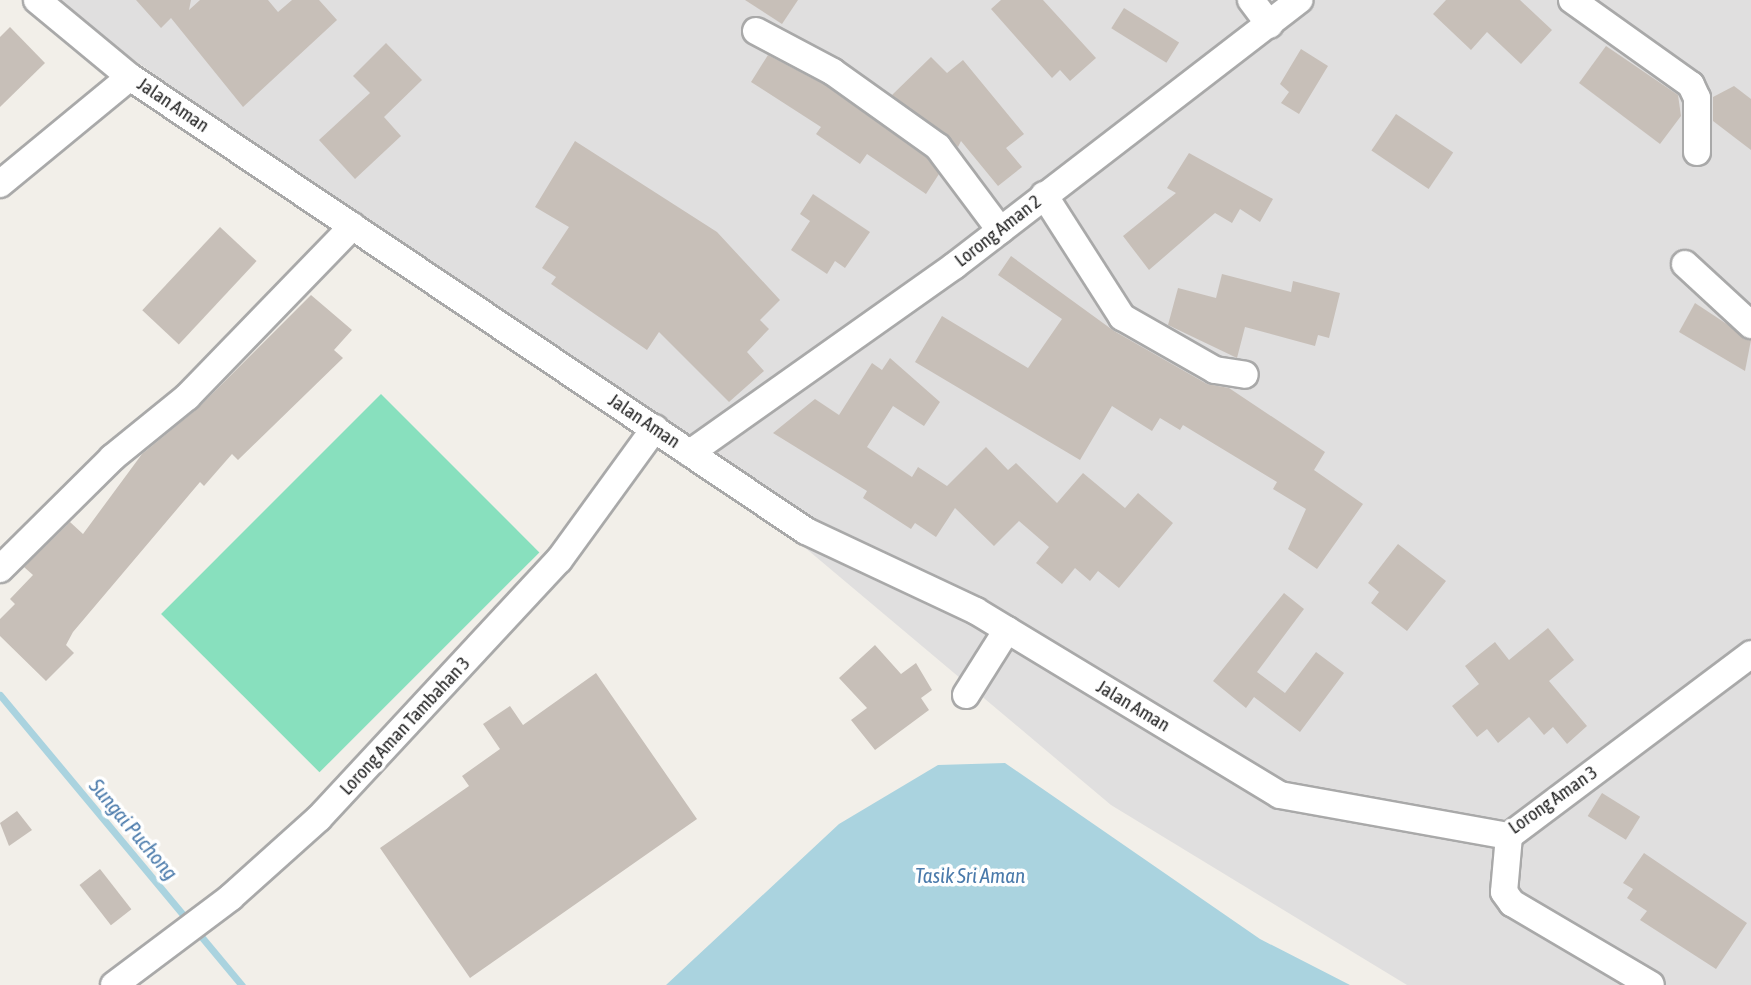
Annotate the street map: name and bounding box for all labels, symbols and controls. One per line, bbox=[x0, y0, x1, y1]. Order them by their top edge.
street label: Jalan Aman bbox=[133, 73, 213, 137]
street label: Lorong Aman 2 bbox=[950, 190, 1046, 272]
street label: Jalan Aman bbox=[604, 389, 684, 453]
street label: Lorong Aman Tambahan 3 bbox=[335, 652, 475, 800]
street label: Jalan Aman bbox=[1092, 675, 1174, 737]
street label: Lorong Aman 3 bbox=[1504, 761, 1602, 839]
water label: Sungai Puchong bbox=[84, 773, 184, 885]
water label: Tasik Sri Aman bbox=[915, 862, 1025, 888]

